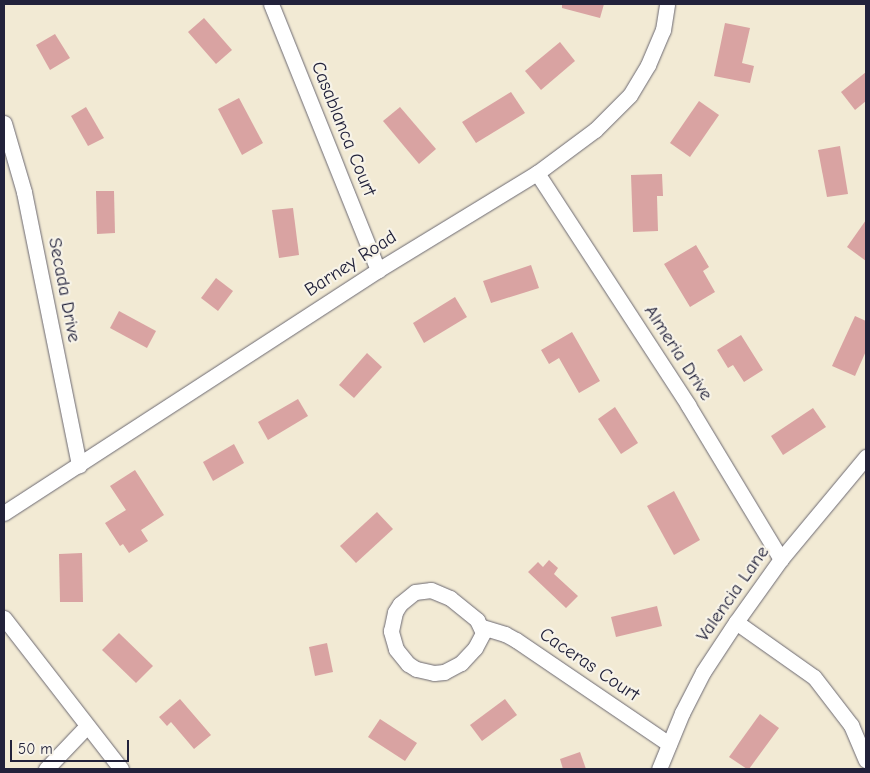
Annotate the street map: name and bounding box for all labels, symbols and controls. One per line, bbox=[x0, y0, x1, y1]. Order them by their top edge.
street label: Casablanca Court bbox=[306, 58, 380, 200]
street label: Barney Road bbox=[301, 226, 401, 302]
street label: Secada Drive bbox=[43, 236, 85, 344]
street label: Almeria Drive bbox=[639, 301, 717, 405]
street label: Valencia Lane bbox=[692, 542, 774, 646]
street label: Caceras Court bbox=[535, 623, 643, 707]
scale bar bbox=[12, 730, 131, 762]
text: 50 m bbox=[18, 740, 53, 758]

